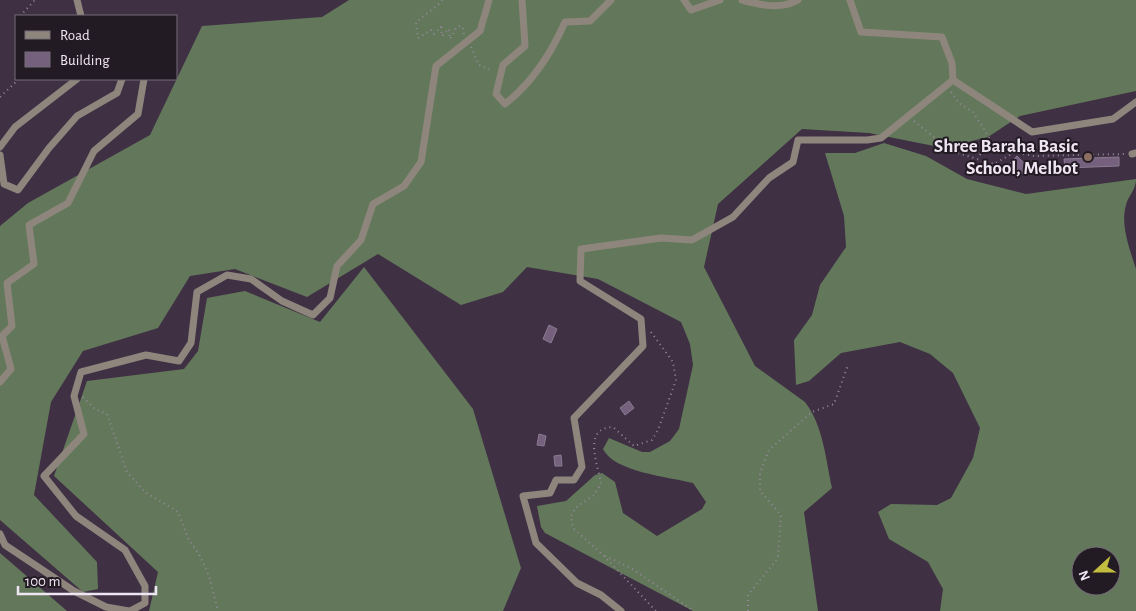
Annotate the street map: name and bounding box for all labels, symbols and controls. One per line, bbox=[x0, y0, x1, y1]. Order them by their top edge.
legend bbox=[15, 15, 178, 80]
text: Road bbox=[60, 28, 90, 43]
text: Building bbox=[60, 53, 110, 68]
place label: Shree Baraha Basic School, Melbot bbox=[934, 137, 1079, 178]
marker: Shree Baraha Basic School, Melbot bbox=[1082, 151, 1094, 163]
north arrow bbox=[1071, 546, 1121, 596]
scale bar bbox=[18, 564, 155, 596]
text: N bbox=[1077, 568, 1093, 582]
text: 100 m bbox=[25, 574, 60, 589]

